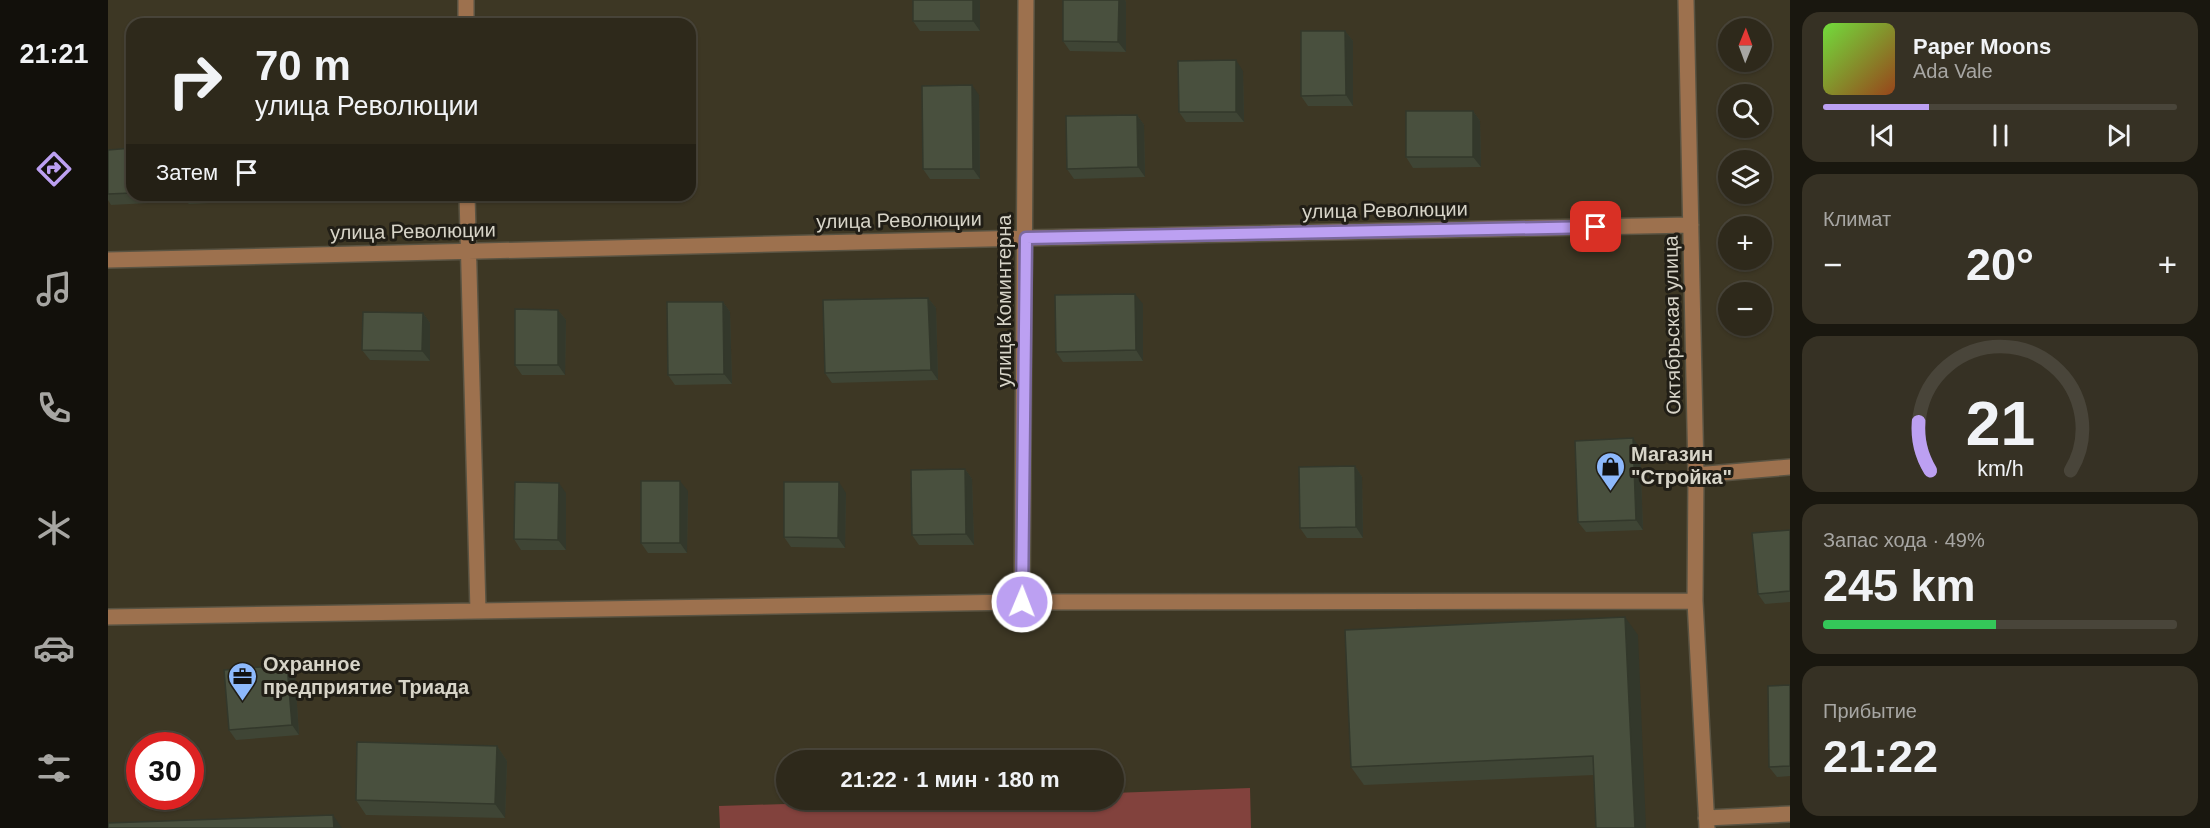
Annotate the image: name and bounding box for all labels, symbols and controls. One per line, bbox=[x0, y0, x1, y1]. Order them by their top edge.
north arrow bbox=[1718, 18, 1772, 72]
map controls bbox=[1718, 18, 1772, 336]
text: Paper Moons bbox=[1913, 34, 2051, 59]
text: 21:21 bbox=[19, 39, 89, 69]
icon: right bbox=[156, 42, 234, 120]
text: 70 m bbox=[255, 42, 351, 89]
text: Ada Vale bbox=[1913, 60, 1993, 82]
button: search bbox=[1718, 84, 1772, 138]
text: улица Революции bbox=[255, 91, 479, 121]
icon: previous bbox=[1866, 119, 1899, 152]
icon: pause bbox=[1984, 119, 2017, 152]
icon: next bbox=[2102, 119, 2135, 152]
icon: directions bbox=[33, 148, 75, 190]
button: layers bbox=[1718, 150, 1772, 204]
icon: arrive bbox=[230, 156, 263, 189]
text: Затем bbox=[156, 160, 218, 185]
street label: улица Революции bbox=[1302, 198, 1468, 222]
pin bbox=[1570, 201, 1621, 252]
street label: улица Революции bbox=[816, 208, 982, 232]
text: Климат bbox=[1823, 208, 1891, 230]
icon: arrive bbox=[1579, 210, 1612, 243]
street label: улица Коминтерна bbox=[993, 214, 1015, 387]
button: + bbox=[1718, 216, 1772, 270]
street label: улица Революции bbox=[330, 219, 496, 243]
street label: Октябрьская улица bbox=[1659, 234, 1685, 415]
text: 20° bbox=[1966, 239, 2034, 290]
text: − bbox=[1823, 246, 1842, 283]
text: + bbox=[2158, 246, 2177, 283]
icon: music bbox=[33, 268, 75, 310]
button: − bbox=[1718, 282, 1772, 336]
icon: phone bbox=[33, 387, 75, 429]
text: 21 bbox=[1965, 389, 2035, 458]
place label: Магазин "Стройка" bbox=[1631, 443, 1732, 488]
shop icon: Магазин "Стройка" bbox=[1594, 450, 1626, 492]
text: km/h bbox=[1977, 457, 2023, 481]
icon: climate bbox=[33, 507, 75, 549]
text: Запас хода · 49% bbox=[1823, 529, 1985, 551]
text: 245 km bbox=[1823, 560, 1976, 611]
position arrow bbox=[990, 570, 1054, 634]
icon: car bbox=[33, 627, 75, 669]
place label: Охранное предприятие Триада bbox=[263, 653, 470, 698]
office icon: Охранное предприятие Триада bbox=[226, 660, 258, 702]
text: Прибытие bbox=[1823, 700, 1917, 722]
text: 21:22 bbox=[1823, 731, 1938, 782]
speed limit sign: 30 bbox=[126, 732, 204, 810]
icon: filters bbox=[33, 747, 75, 789]
text: 21:22 · 1 мин · 180 m bbox=[840, 767, 1060, 792]

